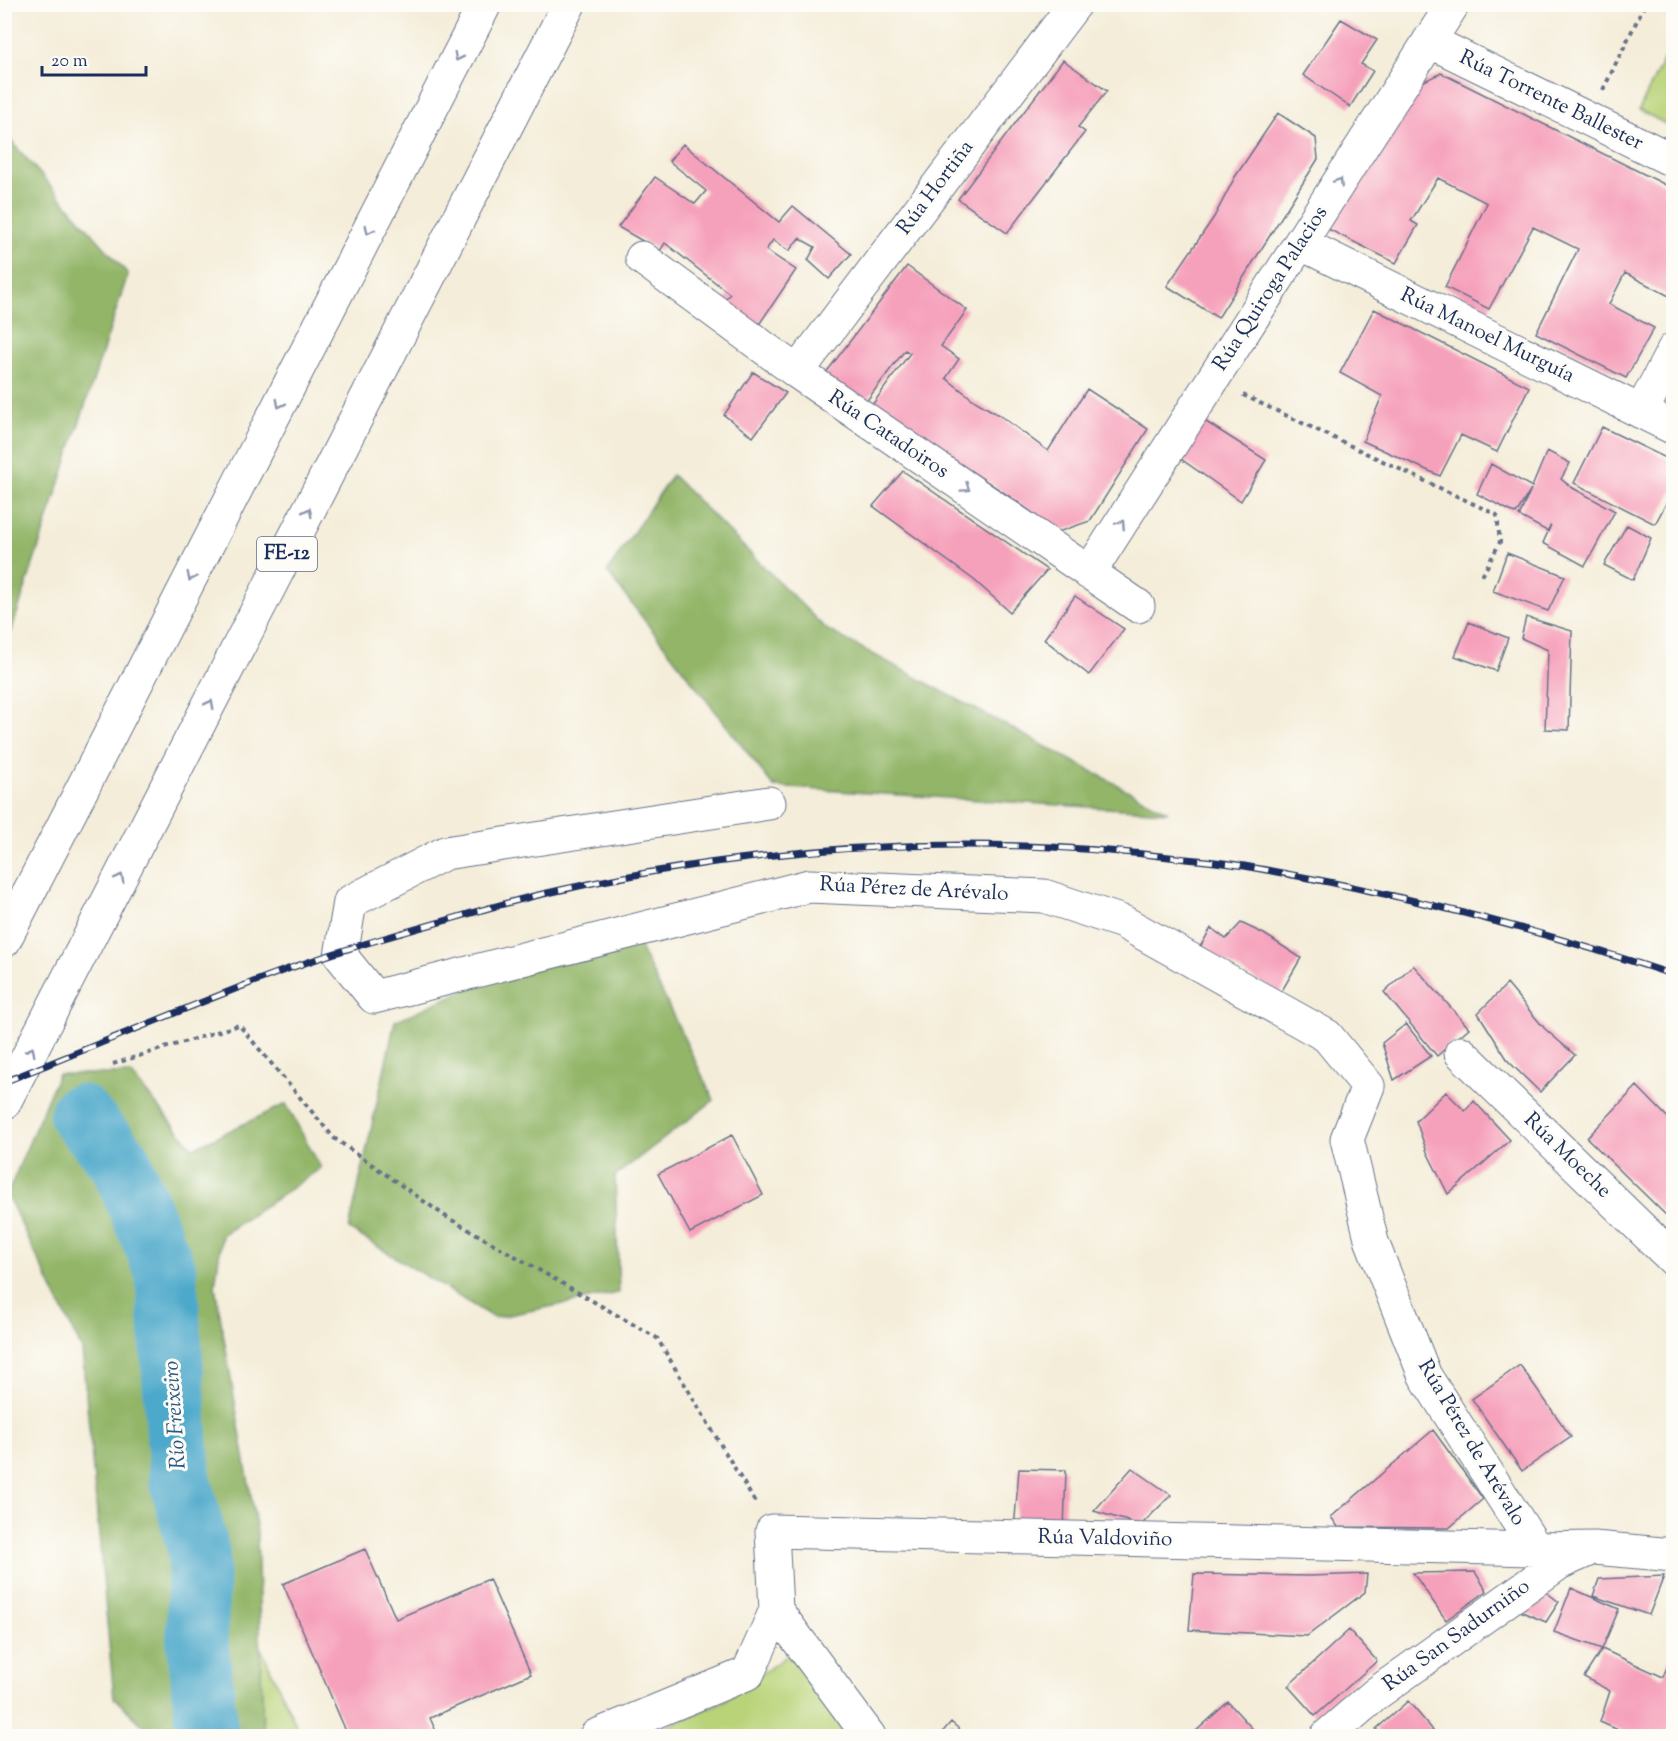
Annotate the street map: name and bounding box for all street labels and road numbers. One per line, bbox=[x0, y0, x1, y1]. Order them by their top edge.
street label: Rúa Torrente Ballester bbox=[1454, 43, 1648, 159]
street label: Rúa Hortiña bbox=[890, 134, 982, 242]
street label: Rúa Quiroga Palacios bbox=[1206, 200, 1336, 378]
street label: Rúa Manoel Murguía bbox=[1395, 281, 1579, 391]
street label: Rúa Catadoiros bbox=[822, 383, 954, 487]
road number: FE-12 bbox=[257, 537, 317, 571]
street label: Rúa Pérez de Arévalo bbox=[819, 870, 1009, 910]
street label: Rúa Moeche bbox=[1516, 1106, 1618, 1206]
street label: Rúa Pérez de Arévalo bbox=[1409, 1354, 1533, 1532]
street label: Rúa Valdoviño bbox=[1037, 1523, 1173, 1555]
street label: Rúa San Sadurniño bbox=[1377, 1572, 1537, 1700]

